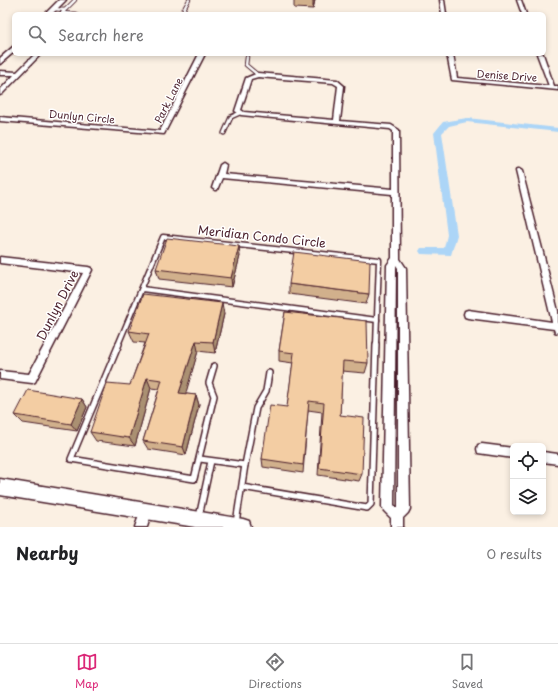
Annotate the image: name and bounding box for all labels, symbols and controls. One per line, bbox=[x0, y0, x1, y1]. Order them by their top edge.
search box bbox=[12, 12, 546, 56]
icon: search bbox=[26, 23, 48, 45]
text: Search here bbox=[58, 23, 144, 46]
street label: Denise Drive bbox=[476, 65, 538, 85]
street label: Park Lane bbox=[150, 74, 186, 125]
street label: Dunlyn Circle bbox=[48, 106, 116, 127]
street label: Meridian Condo Circle bbox=[197, 220, 327, 252]
street label: Dunlyn Drive bbox=[32, 266, 83, 343]
map controls bbox=[510, 443, 546, 515]
button: locate bbox=[510, 443, 546, 479]
button: layers bbox=[510, 479, 546, 515]
text: Nearby bbox=[16, 540, 78, 566]
text: 0 results bbox=[487, 544, 542, 563]
tab: Map bbox=[75, 651, 98, 692]
tab: Directions bbox=[248, 651, 302, 692]
tab: Saved bbox=[452, 651, 483, 692]

